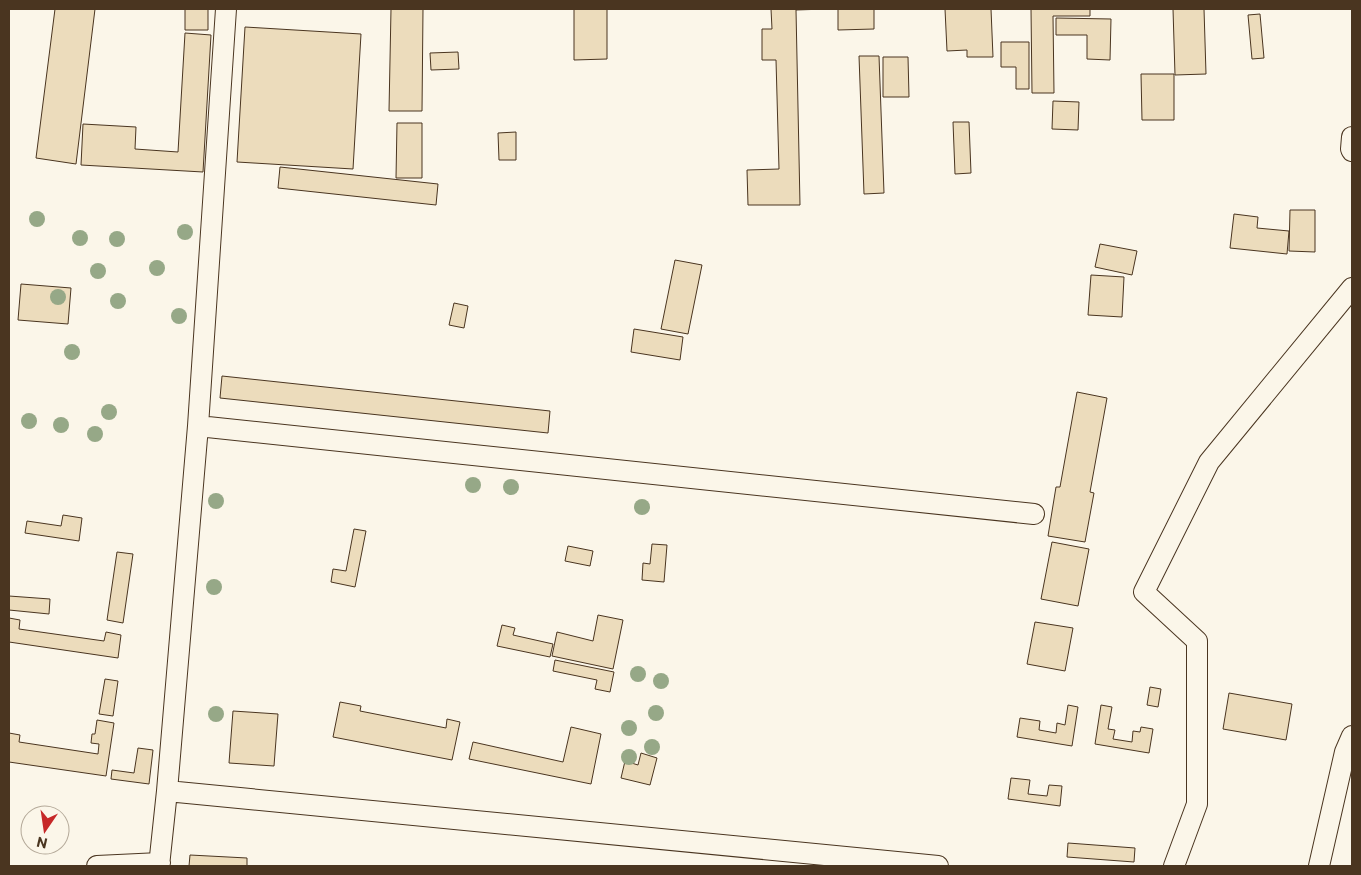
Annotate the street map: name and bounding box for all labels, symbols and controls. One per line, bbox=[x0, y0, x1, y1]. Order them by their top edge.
north arrow bbox=[20, 805, 70, 855]
text: N bbox=[35, 834, 49, 853]

